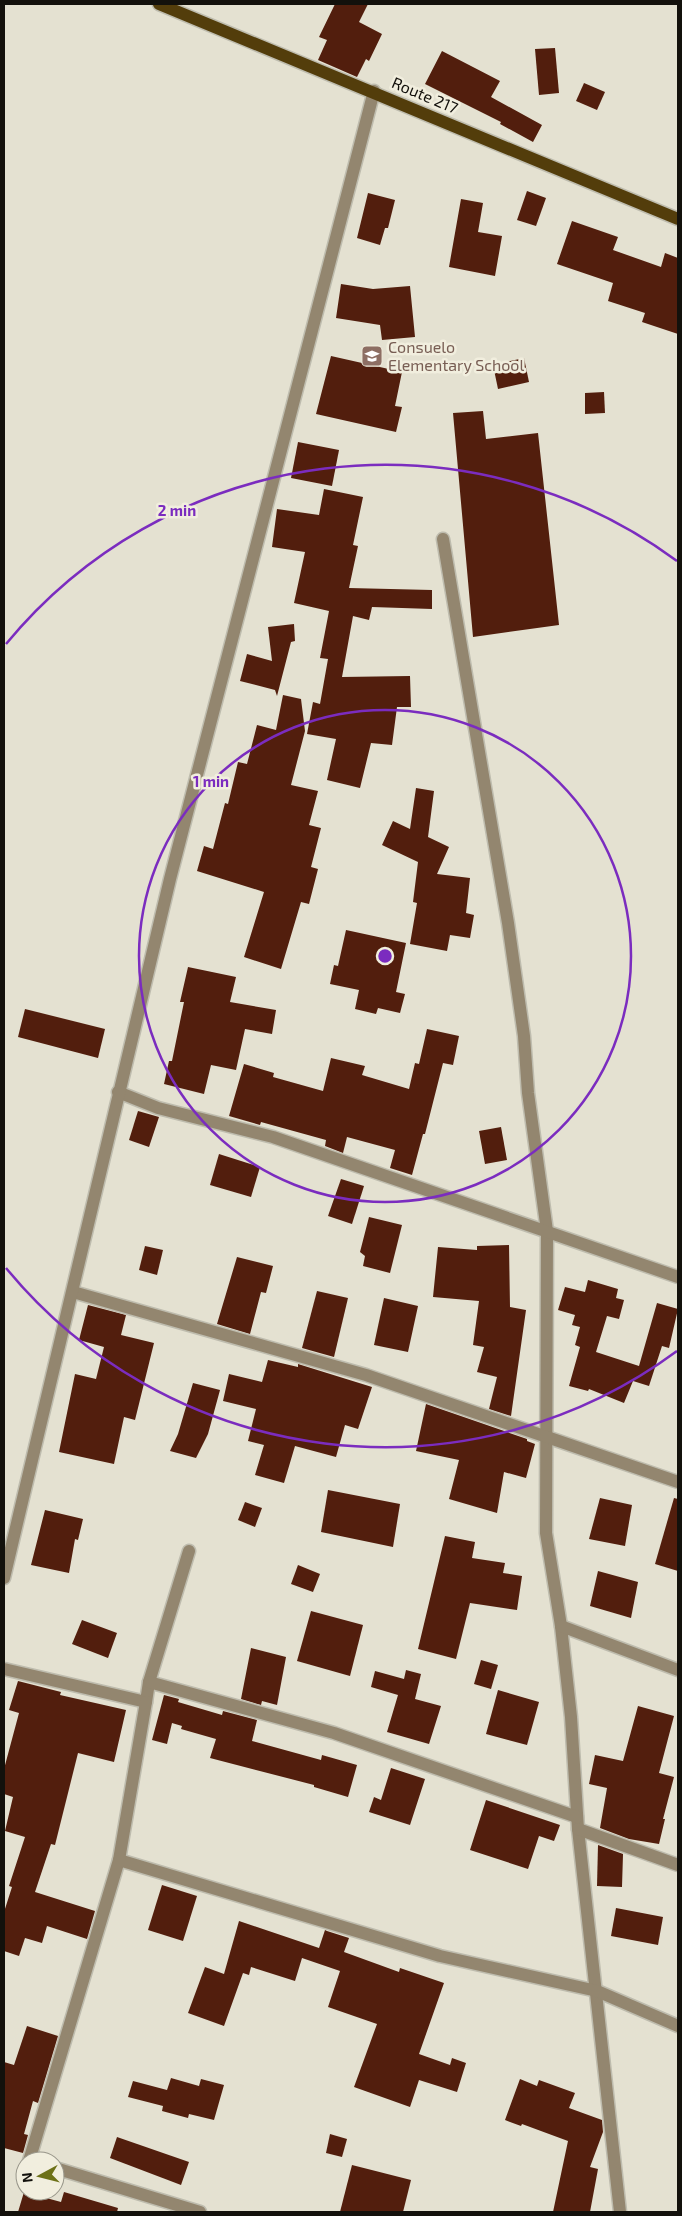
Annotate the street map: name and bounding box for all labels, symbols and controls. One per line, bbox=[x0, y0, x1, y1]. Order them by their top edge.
street label: Route 217 bbox=[389, 72, 461, 117]
place label: Consuelo Elementary School bbox=[388, 337, 524, 374]
school or university icon: Consuelo Elementary School bbox=[360, 344, 384, 368]
text: 2 min bbox=[158, 501, 196, 519]
text: 1 min bbox=[193, 772, 229, 790]
centre of rings bbox=[376, 947, 394, 965]
north arrow bbox=[15, 2151, 65, 2201]
text: N bbox=[18, 2172, 36, 2184]

